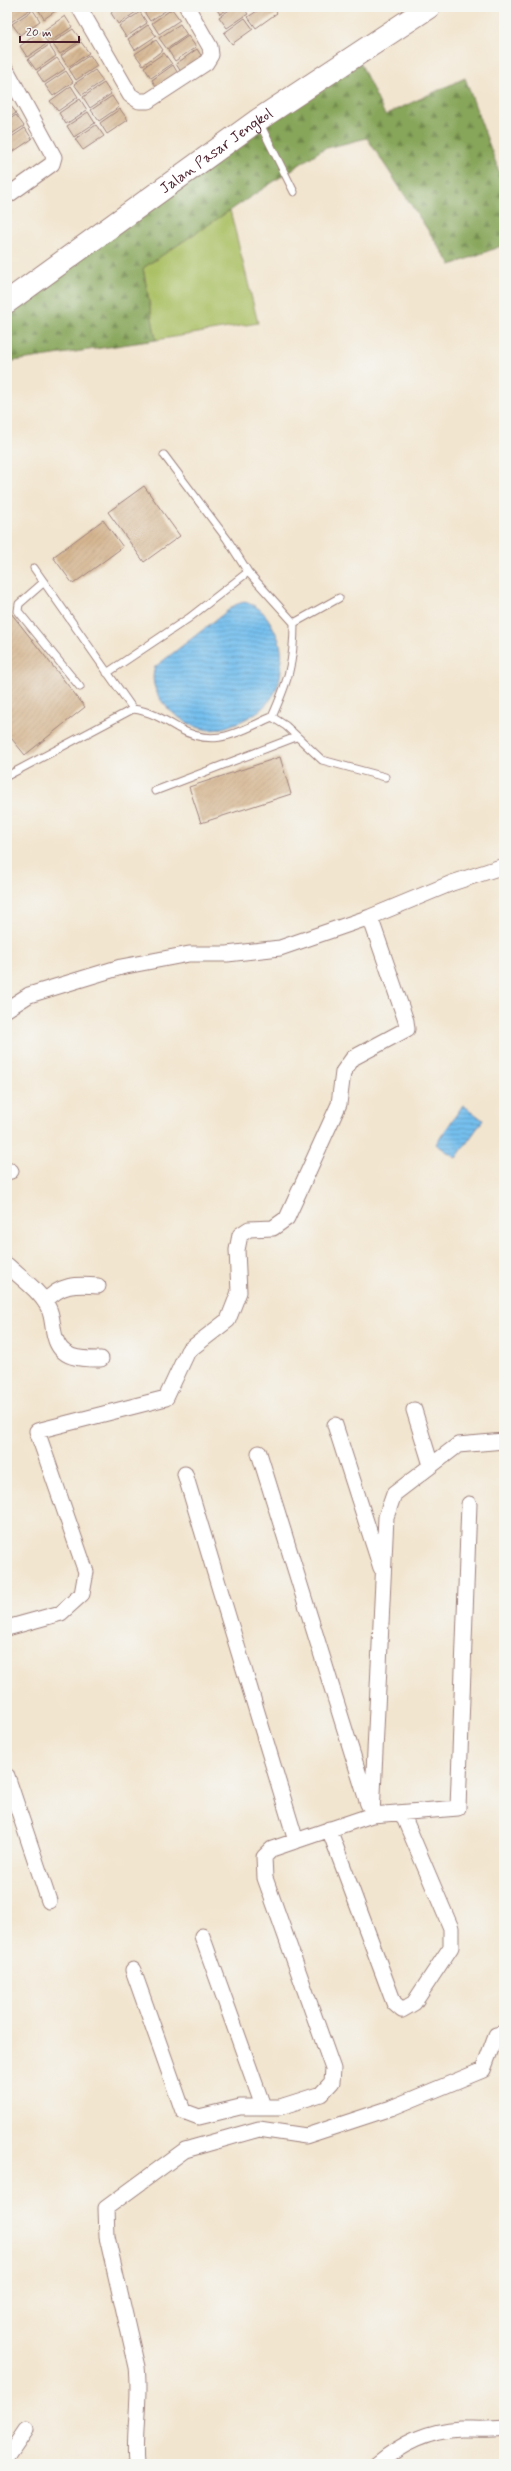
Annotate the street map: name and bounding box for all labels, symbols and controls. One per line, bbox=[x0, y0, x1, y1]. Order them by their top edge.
scale bar bbox=[20, 18, 79, 44]
text: 20 m bbox=[26, 25, 52, 41]
street label: Jalan Pasar Jengkol bbox=[156, 104, 277, 199]

